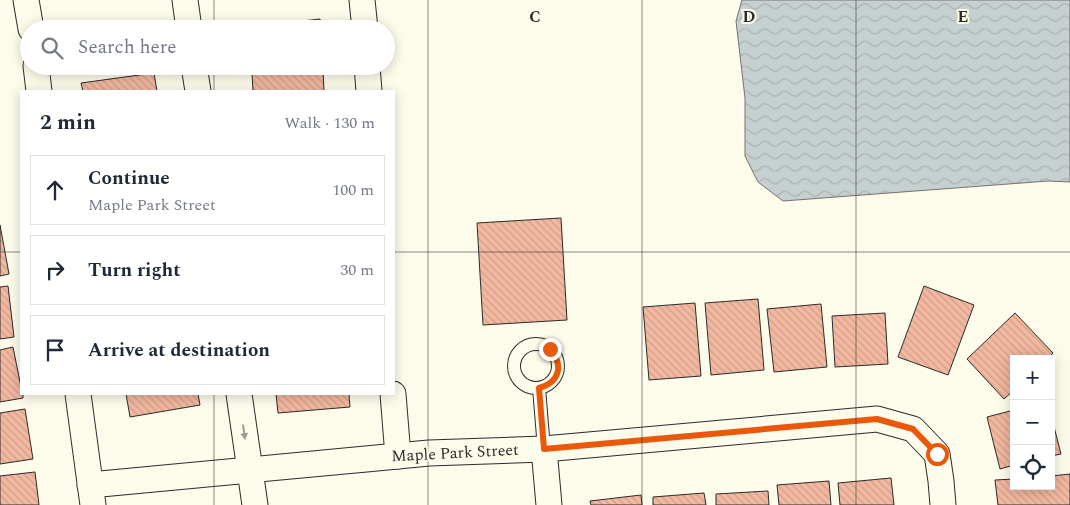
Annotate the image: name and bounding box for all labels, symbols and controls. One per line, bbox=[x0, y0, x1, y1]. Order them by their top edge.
text: C bbox=[529, 5, 541, 29]
text: D bbox=[743, 5, 756, 29]
text: E bbox=[958, 5, 968, 29]
search box bbox=[20, 20, 395, 75]
text: Search here bbox=[78, 33, 177, 62]
icon: search bbox=[38, 34, 66, 62]
text: 2 min bbox=[40, 107, 96, 139]
text: Walk · 130 m bbox=[284, 111, 375, 135]
text: Continue bbox=[88, 164, 170, 193]
icon: ahead bbox=[41, 176, 69, 204]
text: 100 m bbox=[332, 178, 374, 202]
text: Maple Park Street bbox=[88, 193, 216, 217]
icon: right bbox=[41, 256, 69, 284]
text: Turn right bbox=[88, 256, 181, 285]
text: 30 m bbox=[340, 258, 374, 282]
icon: arrive bbox=[41, 336, 69, 364]
text: Arrive at destination bbox=[88, 336, 270, 365]
route end bbox=[539, 338, 562, 361]
map controls bbox=[1010, 355, 1055, 490]
button: + bbox=[1010, 355, 1055, 400]
button: − bbox=[1010, 400, 1055, 445]
one-way arrow bbox=[240, 424, 248, 440]
street label: Maple Park Street bbox=[391, 438, 520, 468]
route start bbox=[926, 443, 949, 466]
button: locate bbox=[1010, 445, 1055, 490]

